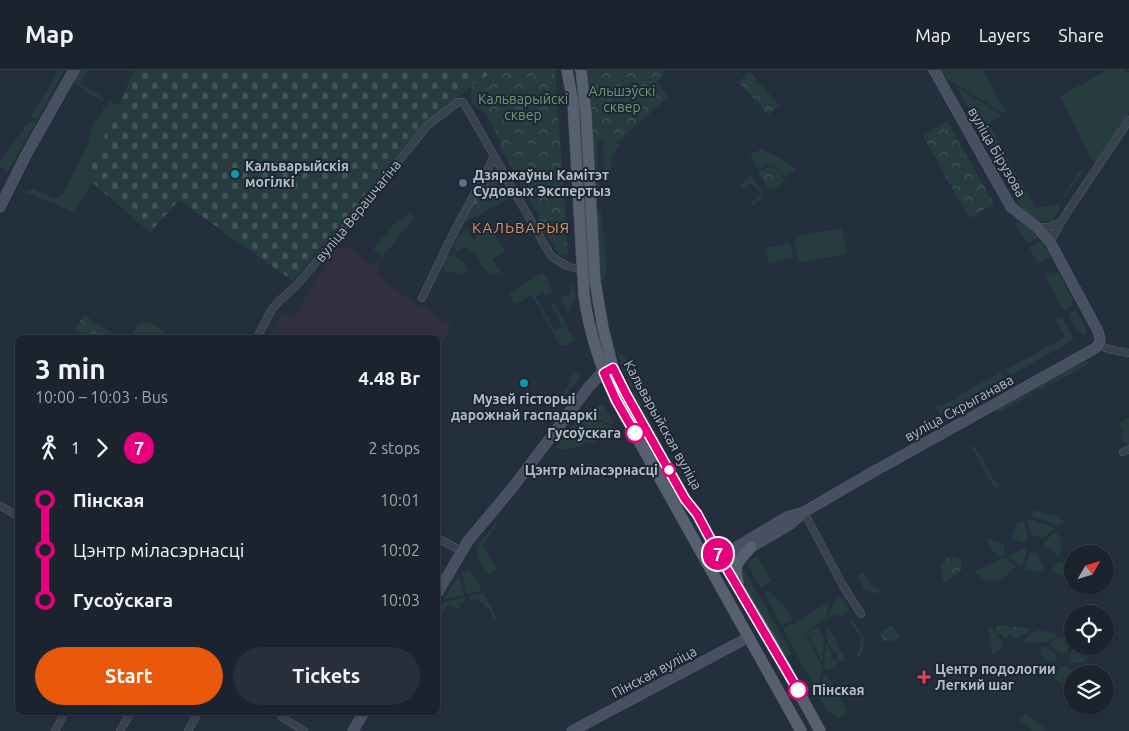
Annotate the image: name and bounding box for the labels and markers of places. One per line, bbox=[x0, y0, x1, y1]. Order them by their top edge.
place label: Кальварыйскія могілкі bbox=[245, 158, 349, 190]
place label: Дзяржаўны Камітэт Судовых Экспертыз bbox=[473, 167, 611, 199]
marker: Кальварыйскія могілкі bbox=[229, 168, 241, 180]
marker: Дзяржаўны Камітэт Судовых Экспертыз bbox=[457, 177, 469, 189]
marker: Музей гісторыі дарожнай гаспадаркі bbox=[518, 377, 530, 389]
place label: Музей гісторыі дарожнай гаспадаркі bbox=[451, 391, 597, 423]
marker: Гусоўскага bbox=[625, 423, 645, 443]
place label: Гусоўскага bbox=[547, 425, 621, 441]
place label: Цэнтр міласэрнасці bbox=[525, 462, 658, 478]
marker: Цэнтр міласэрнасці bbox=[662, 463, 676, 477]
place label: Центр подологии Легкий шаг bbox=[935, 661, 1056, 693]
marker: Центр подологии Легкий шаг bbox=[917, 670, 931, 684]
marker: Пінская bbox=[788, 680, 808, 700]
place label: Пінская bbox=[812, 682, 865, 698]

